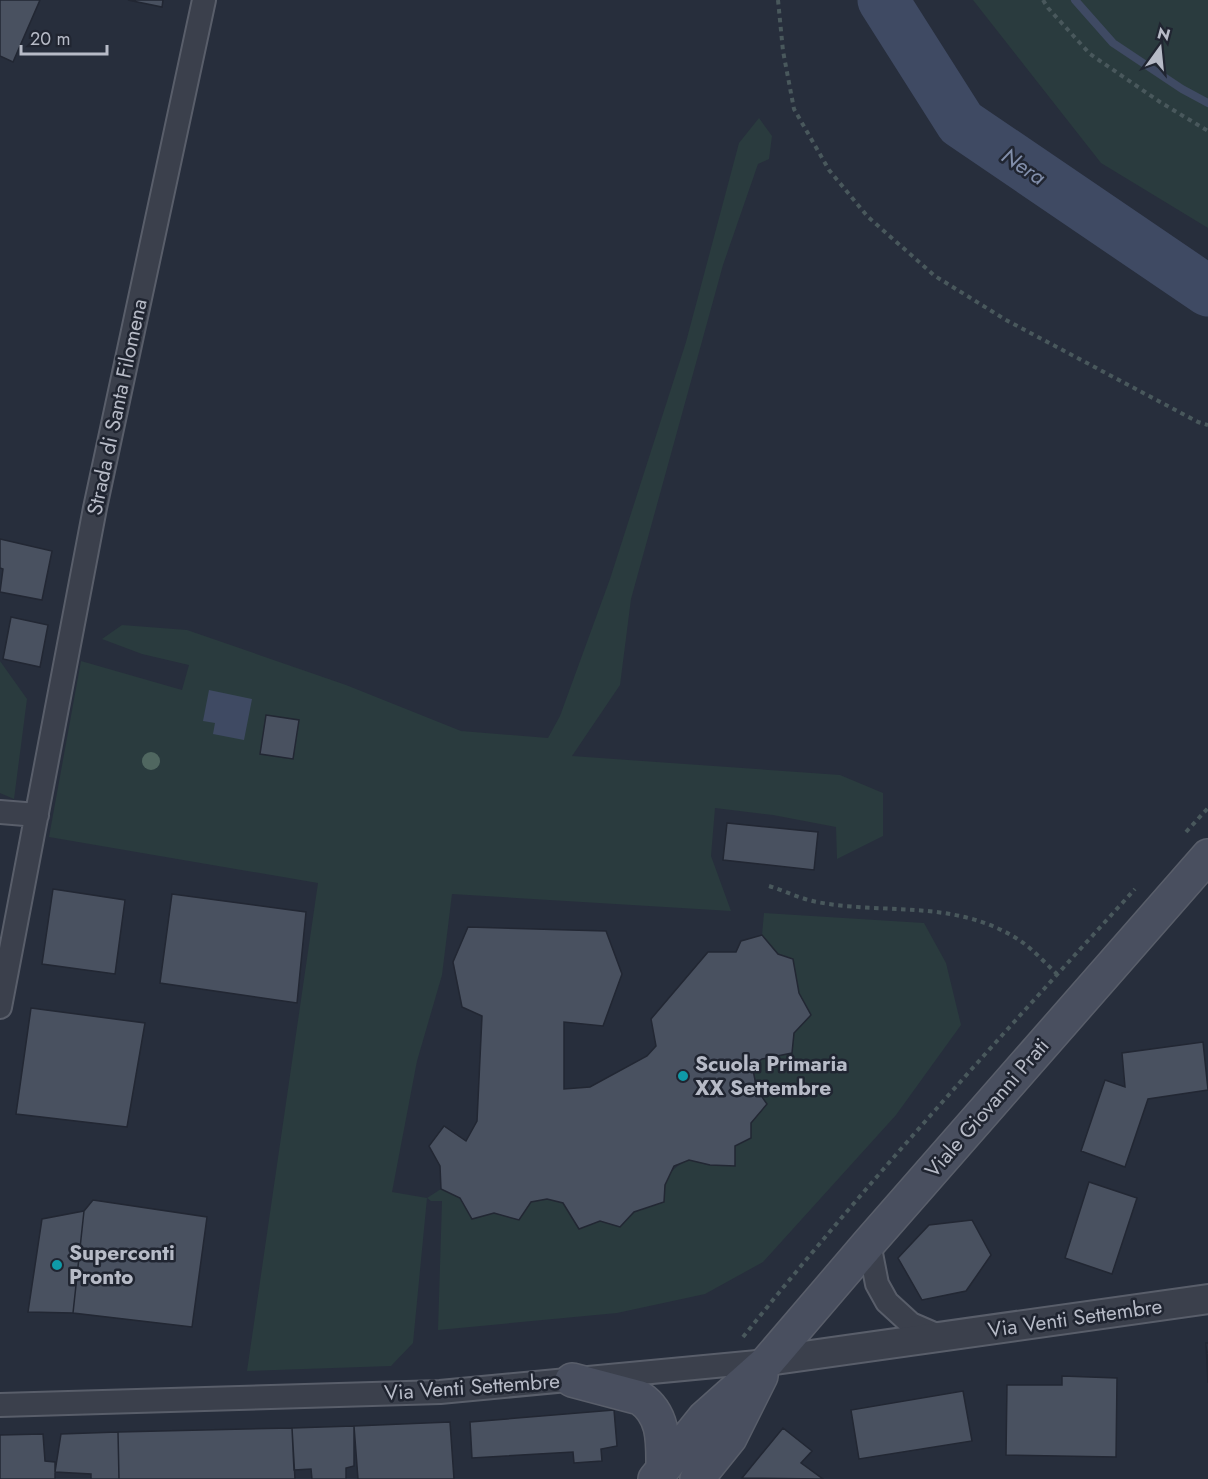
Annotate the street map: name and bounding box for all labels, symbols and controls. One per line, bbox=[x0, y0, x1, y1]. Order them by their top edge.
scale bar bbox=[21, 18, 106, 56]
north arrow bbox=[1130, 18, 1190, 78]
text: N bbox=[1155, 21, 1173, 47]
text: 20 m bbox=[30, 26, 70, 52]
water label: Nera bbox=[996, 140, 1052, 192]
street label: Strada di Santa Filomena bbox=[79, 296, 155, 518]
street label: Viale Giovanni Prati bbox=[918, 1032, 1056, 1184]
place label: Scuola Primaria XX Settembre bbox=[695, 1049, 848, 1103]
marker: Scuola Primaria XX Settembre bbox=[676, 1069, 690, 1083]
place label: Superconti Pronto bbox=[69, 1238, 175, 1292]
marker: Superconti Pronto bbox=[50, 1258, 64, 1272]
street label: Via Venti Settembre bbox=[986, 1291, 1164, 1345]
street label: Via Venti Settembre bbox=[383, 1366, 561, 1408]

